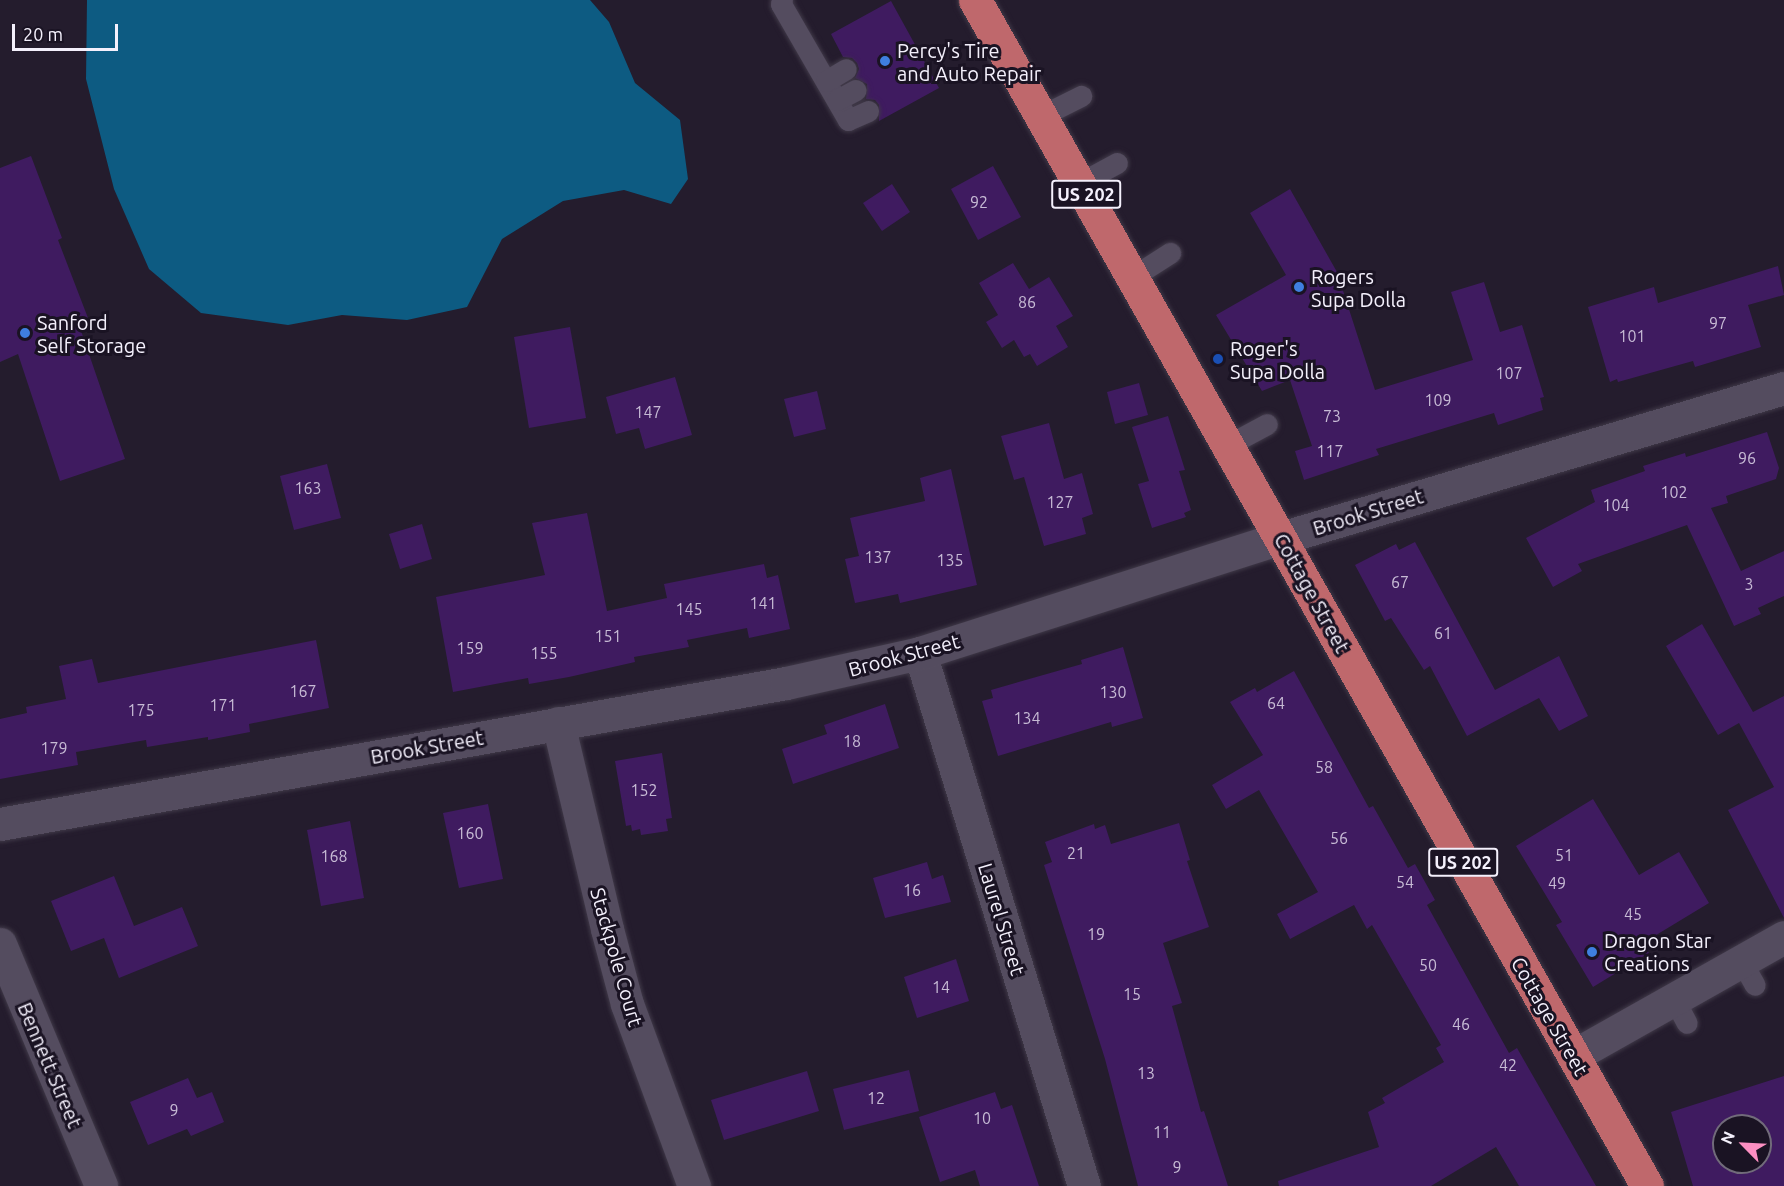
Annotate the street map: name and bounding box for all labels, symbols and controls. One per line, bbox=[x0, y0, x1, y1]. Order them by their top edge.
scale bar bbox=[15, 12, 122, 50]
text: 20 m bbox=[23, 24, 63, 44]
place label: Percy's Tire and Auto Repair bbox=[897, 38, 1041, 85]
marker: Percy's Tire and Auto Repair bbox=[878, 54, 892, 68]
road number: US 202 bbox=[1050, 179, 1122, 209]
house number: 92 bbox=[970, 192, 988, 212]
place label: Rogers Supa Dolla bbox=[1311, 264, 1406, 311]
marker: Rogers Supa Dolla bbox=[1292, 280, 1306, 294]
house number: 86 bbox=[1018, 292, 1036, 312]
place label: Sanford Self Storage bbox=[37, 310, 146, 357]
house number: 97 bbox=[1709, 313, 1727, 333]
marker: Sanford Self Storage bbox=[18, 326, 32, 340]
house number: 101 bbox=[1618, 326, 1646, 346]
place label: Roger's Supa Dolla bbox=[1230, 336, 1325, 383]
marker: Roger's Supa Dolla bbox=[1211, 352, 1225, 366]
house number: 107 bbox=[1495, 363, 1523, 383]
house number: 109 bbox=[1424, 390, 1452, 410]
house number: 147 bbox=[634, 402, 662, 422]
house number: 73 bbox=[1323, 406, 1341, 426]
house number: 117 bbox=[1316, 441, 1344, 461]
house number: 96 bbox=[1738, 448, 1756, 468]
house number: 163 bbox=[294, 478, 322, 498]
house number: 102 bbox=[1660, 482, 1688, 502]
street label: Brook Street bbox=[1310, 484, 1426, 540]
house number: 127 bbox=[1046, 492, 1074, 512]
house number: 104 bbox=[1602, 495, 1630, 515]
street label: Cottage Street bbox=[1269, 529, 1355, 657]
house number: 137 bbox=[864, 547, 892, 567]
house number: 135 bbox=[936, 550, 964, 570]
house number: 67 bbox=[1391, 572, 1409, 592]
house number: 3 bbox=[1744, 574, 1754, 594]
house number: 141 bbox=[749, 593, 777, 613]
house number: 145 bbox=[675, 599, 703, 619]
house number: 61 bbox=[1434, 623, 1452, 643]
house number: 151 bbox=[594, 626, 622, 646]
street label: Brook Street bbox=[846, 629, 962, 681]
house number: 159 bbox=[456, 638, 484, 658]
house number: 155 bbox=[530, 643, 558, 663]
house number: 167 bbox=[289, 681, 317, 701]
house number: 130 bbox=[1099, 682, 1127, 702]
house number: 64 bbox=[1267, 693, 1285, 713]
house number: 171 bbox=[209, 695, 237, 715]
house number: 175 bbox=[127, 700, 155, 720]
house number: 134 bbox=[1013, 708, 1041, 728]
street label: Brook Street bbox=[369, 725, 485, 769]
house number: 18 bbox=[843, 731, 861, 751]
house number: 179 bbox=[40, 738, 68, 758]
house number: 58 bbox=[1315, 757, 1333, 777]
house number: 152 bbox=[630, 780, 658, 800]
house number: 160 bbox=[456, 823, 484, 843]
house number: 56 bbox=[1330, 828, 1348, 848]
house number: 21 bbox=[1067, 843, 1085, 863]
house number: 51 bbox=[1555, 845, 1573, 865]
house number: 168 bbox=[320, 846, 348, 866]
road number: US 202 bbox=[1427, 847, 1499, 877]
street label: Laurel Street bbox=[974, 860, 1030, 978]
house number: 54 bbox=[1396, 872, 1414, 892]
house number: 49 bbox=[1548, 873, 1566, 893]
house number: 16 bbox=[903, 880, 921, 900]
street label: Stackpole Court bbox=[586, 885, 648, 1029]
house number: 45 bbox=[1624, 904, 1642, 924]
house number: 19 bbox=[1087, 924, 1105, 944]
place label: Dragon Star Creations bbox=[1604, 928, 1711, 975]
marker: Dragon Star Creations bbox=[1585, 945, 1599, 959]
street label: Cottage Street bbox=[1506, 952, 1594, 1080]
house number: 50 bbox=[1419, 955, 1437, 975]
house number: 14 bbox=[932, 977, 950, 997]
house number: 15 bbox=[1123, 984, 1141, 1004]
street label: Bennett Street bbox=[13, 999, 87, 1131]
house number: 46 bbox=[1452, 1014, 1470, 1034]
house number: 42 bbox=[1499, 1055, 1517, 1075]
house number: 13 bbox=[1137, 1063, 1155, 1083]
house number: 12 bbox=[867, 1088, 885, 1108]
house number: 9 bbox=[169, 1100, 179, 1120]
house number: 10 bbox=[973, 1108, 991, 1128]
north arrow bbox=[1712, 1114, 1772, 1174]
house number: 11 bbox=[1153, 1122, 1171, 1142]
text: N bbox=[1717, 1128, 1738, 1147]
house number: 9 bbox=[1172, 1157, 1182, 1177]

